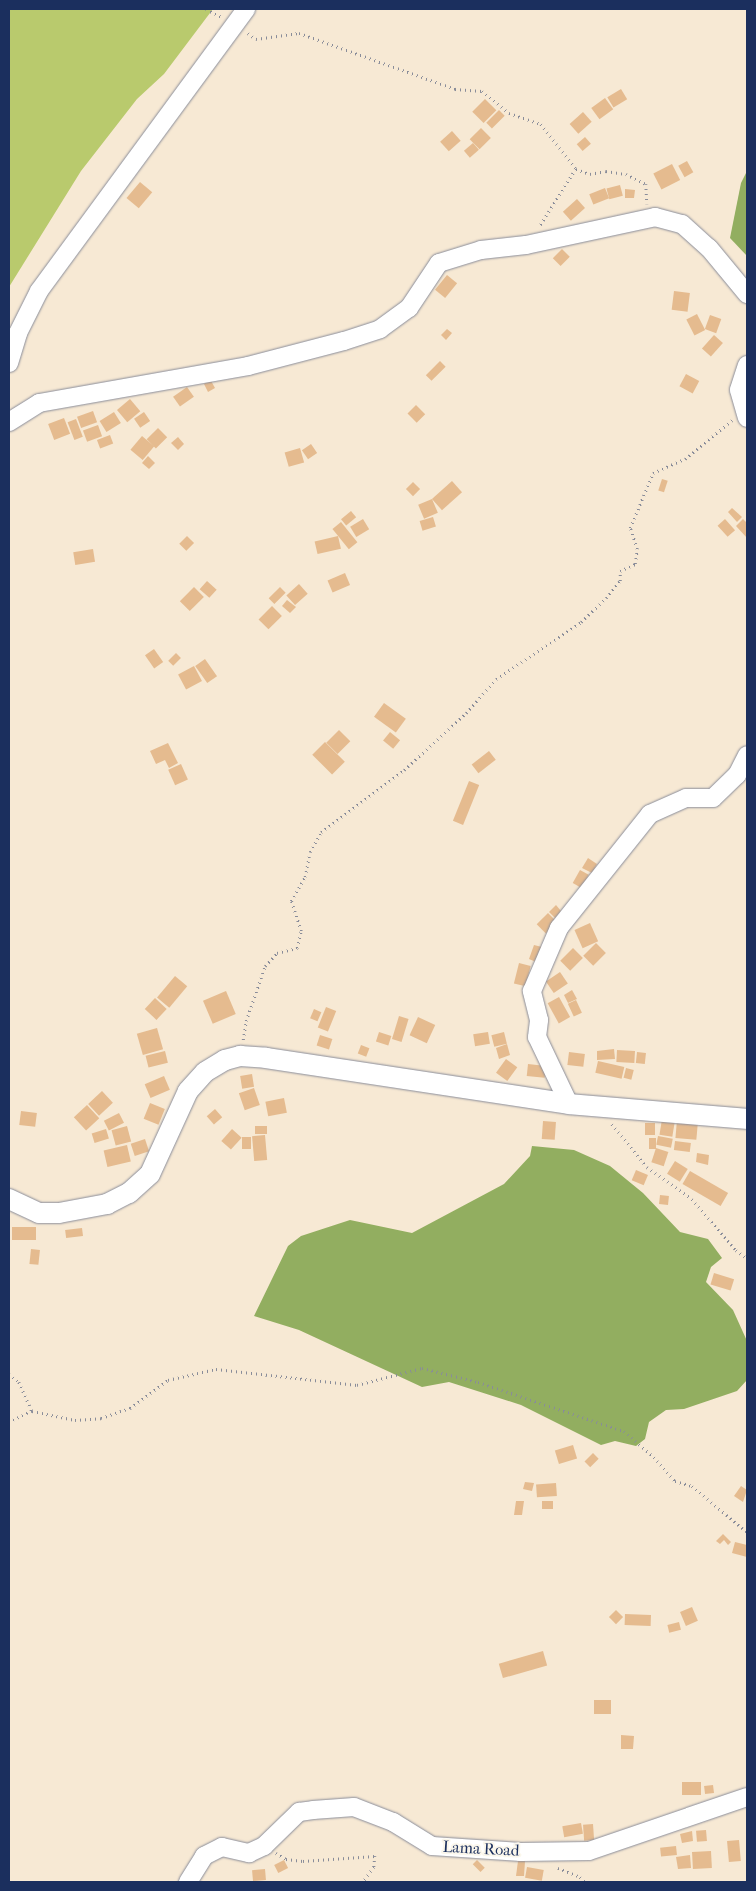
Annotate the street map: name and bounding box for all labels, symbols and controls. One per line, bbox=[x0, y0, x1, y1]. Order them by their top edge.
street label: Lama Road bbox=[442, 1837, 520, 1861]

